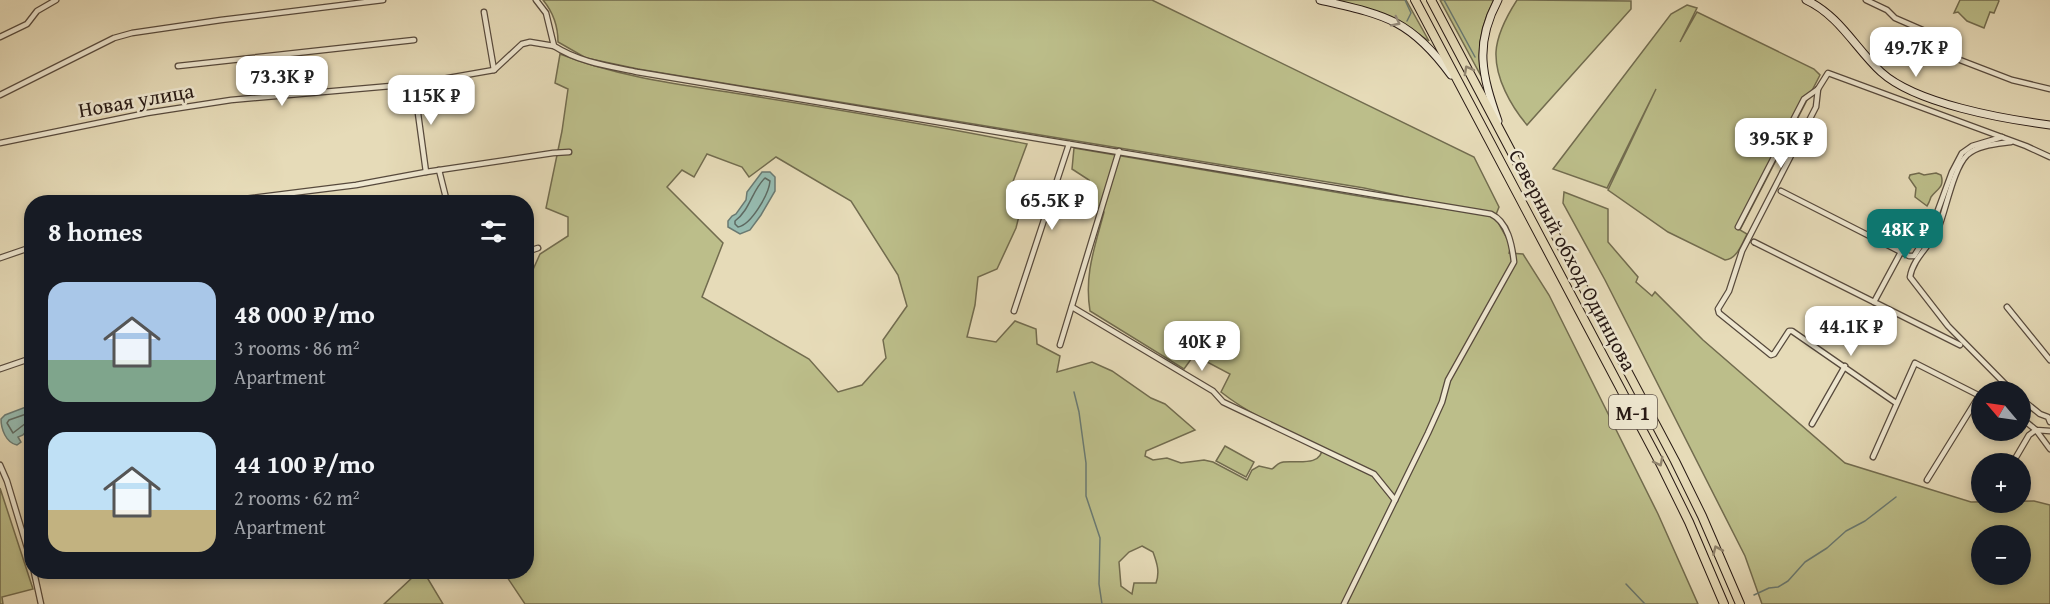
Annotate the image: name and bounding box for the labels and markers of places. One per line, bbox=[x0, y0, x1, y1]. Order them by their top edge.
pin: 49.7K ₽ bbox=[1861, 27, 1971, 78]
pin: 73.3K ₽ bbox=[227, 56, 337, 107]
pin: 115K ₽ bbox=[382, 75, 480, 126]
pin: 39.5K ₽ bbox=[1726, 118, 1836, 169]
pin: 65.5K ₽ bbox=[997, 180, 1107, 231]
pin: 48K ₽ bbox=[1863, 209, 1947, 260]
pin: 44.1K ₽ bbox=[1796, 306, 1906, 357]
pin: 40K ₽ bbox=[1160, 321, 1244, 372]

